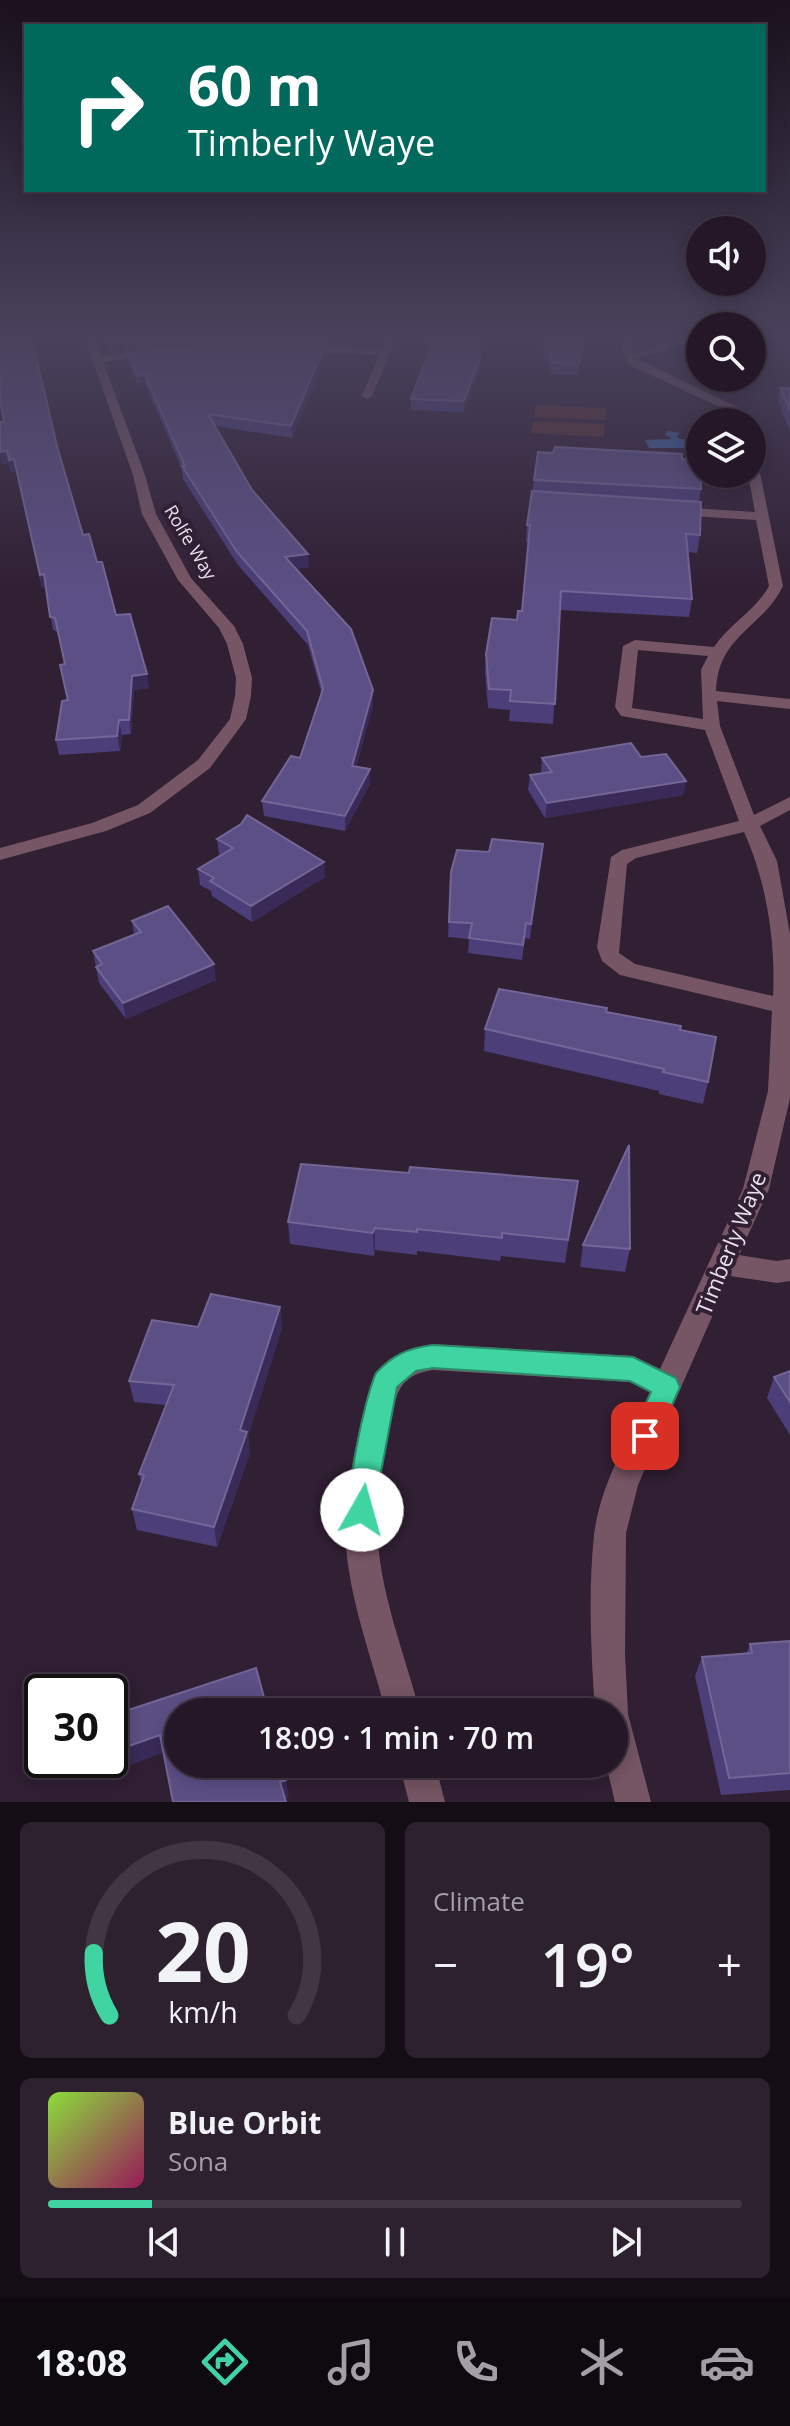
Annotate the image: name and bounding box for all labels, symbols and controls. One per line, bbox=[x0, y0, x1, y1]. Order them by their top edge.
text: 60 m bbox=[188, 46, 322, 122]
icon: right bbox=[56, 56, 160, 160]
text: Timberly Waye bbox=[188, 118, 435, 167]
map controls bbox=[686, 216, 766, 488]
button: sound bbox=[686, 216, 766, 296]
button: search bbox=[686, 312, 766, 392]
button: layers bbox=[686, 408, 766, 488]
street label: Rolfe Way bbox=[159, 500, 223, 585]
street label: Timberly Waye bbox=[688, 1167, 772, 1319]
pin bbox=[611, 1402, 679, 1470]
icon: arrive bbox=[623, 1414, 667, 1458]
position arrow bbox=[320, 1468, 404, 1552]
speed limit sign: 30 bbox=[24, 1674, 128, 1778]
text: 18:09 · 1 min · 70 m bbox=[258, 1717, 534, 1758]
text: Climate bbox=[433, 1883, 525, 1919]
text: 20 bbox=[155, 1893, 250, 2006]
text: 19° bbox=[540, 1923, 635, 2005]
text: − bbox=[433, 1934, 458, 1994]
text: + bbox=[717, 1934, 742, 1994]
text: km/h bbox=[168, 1992, 237, 2031]
text: Blue Orbit bbox=[168, 2102, 321, 2143]
text: Sona bbox=[168, 2143, 228, 2179]
icon: previous bbox=[142, 2220, 186, 2264]
icon: pause bbox=[373, 2220, 417, 2264]
icon: next bbox=[604, 2220, 648, 2264]
icon: directions bbox=[197, 2334, 253, 2390]
icon: music bbox=[323, 2334, 379, 2390]
icon: phone bbox=[448, 2334, 504, 2390]
icon: climate bbox=[574, 2334, 630, 2390]
icon: car bbox=[699, 2334, 755, 2390]
text: 18:08 bbox=[35, 2338, 127, 2387]

